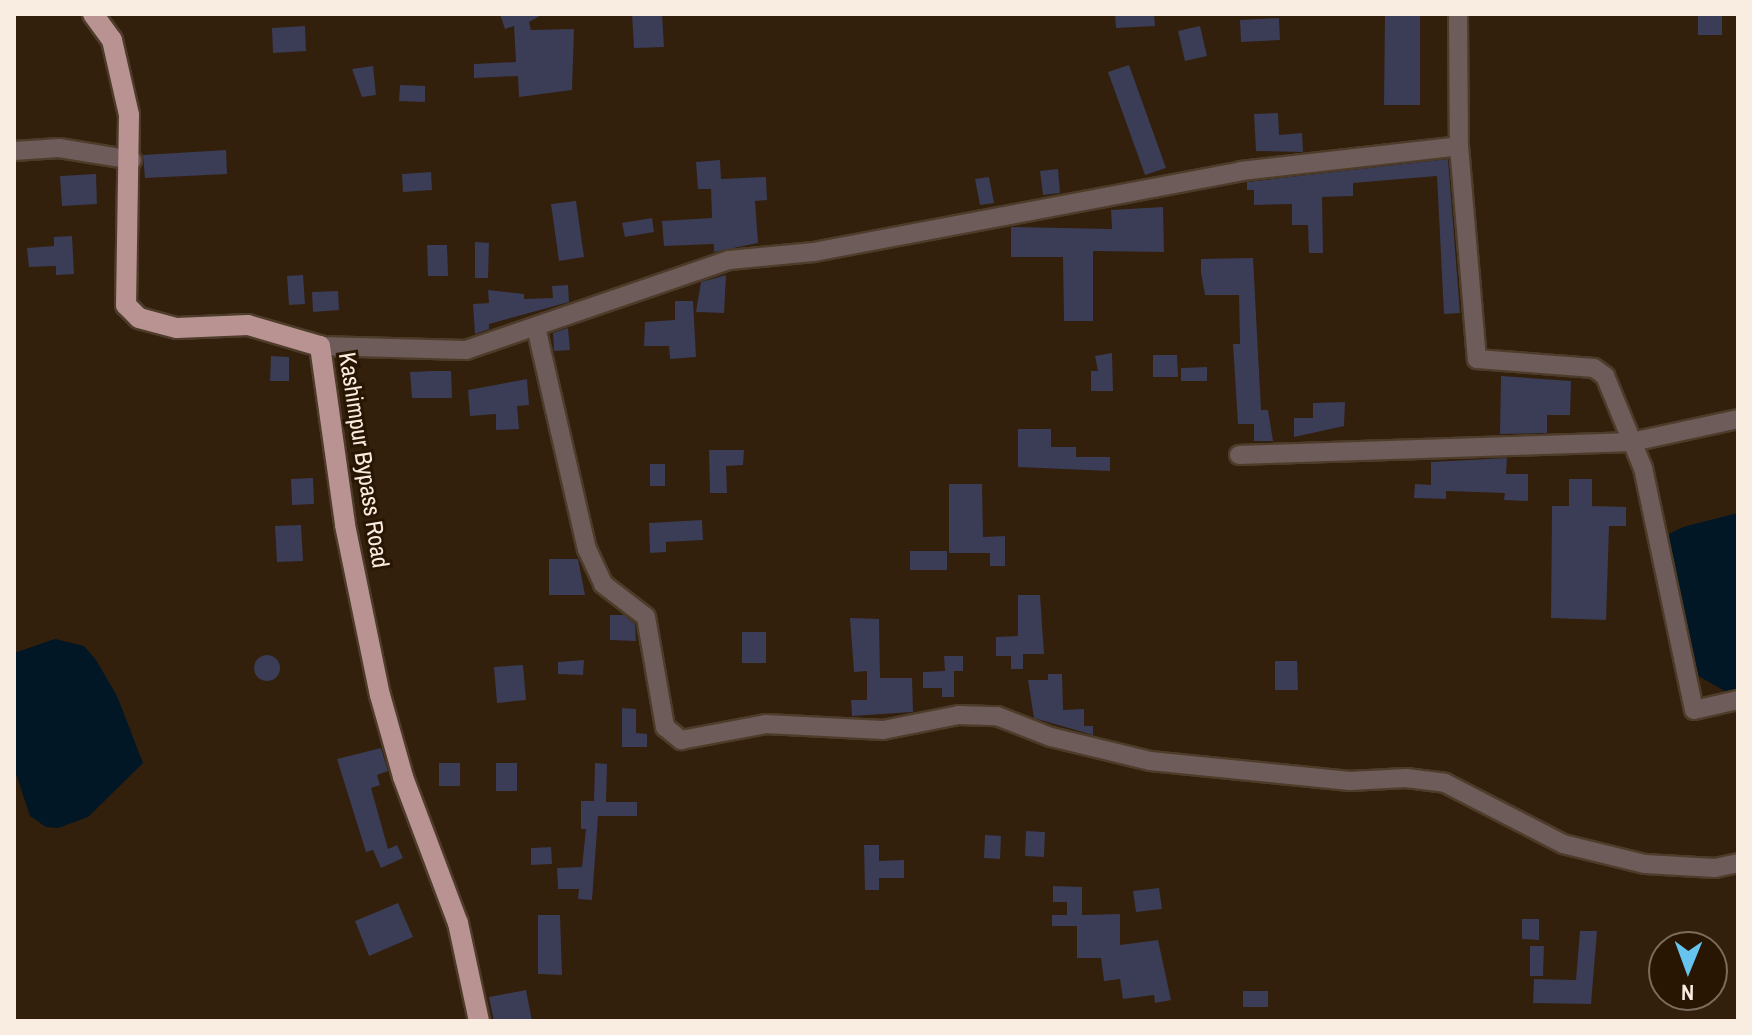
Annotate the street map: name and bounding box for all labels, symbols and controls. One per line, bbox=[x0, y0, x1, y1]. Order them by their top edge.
street label: Kashimpur Bypass Road bbox=[333, 350, 395, 570]
north arrow bbox=[1648, 931, 1728, 1011]
text: N bbox=[1681, 978, 1694, 1008]

